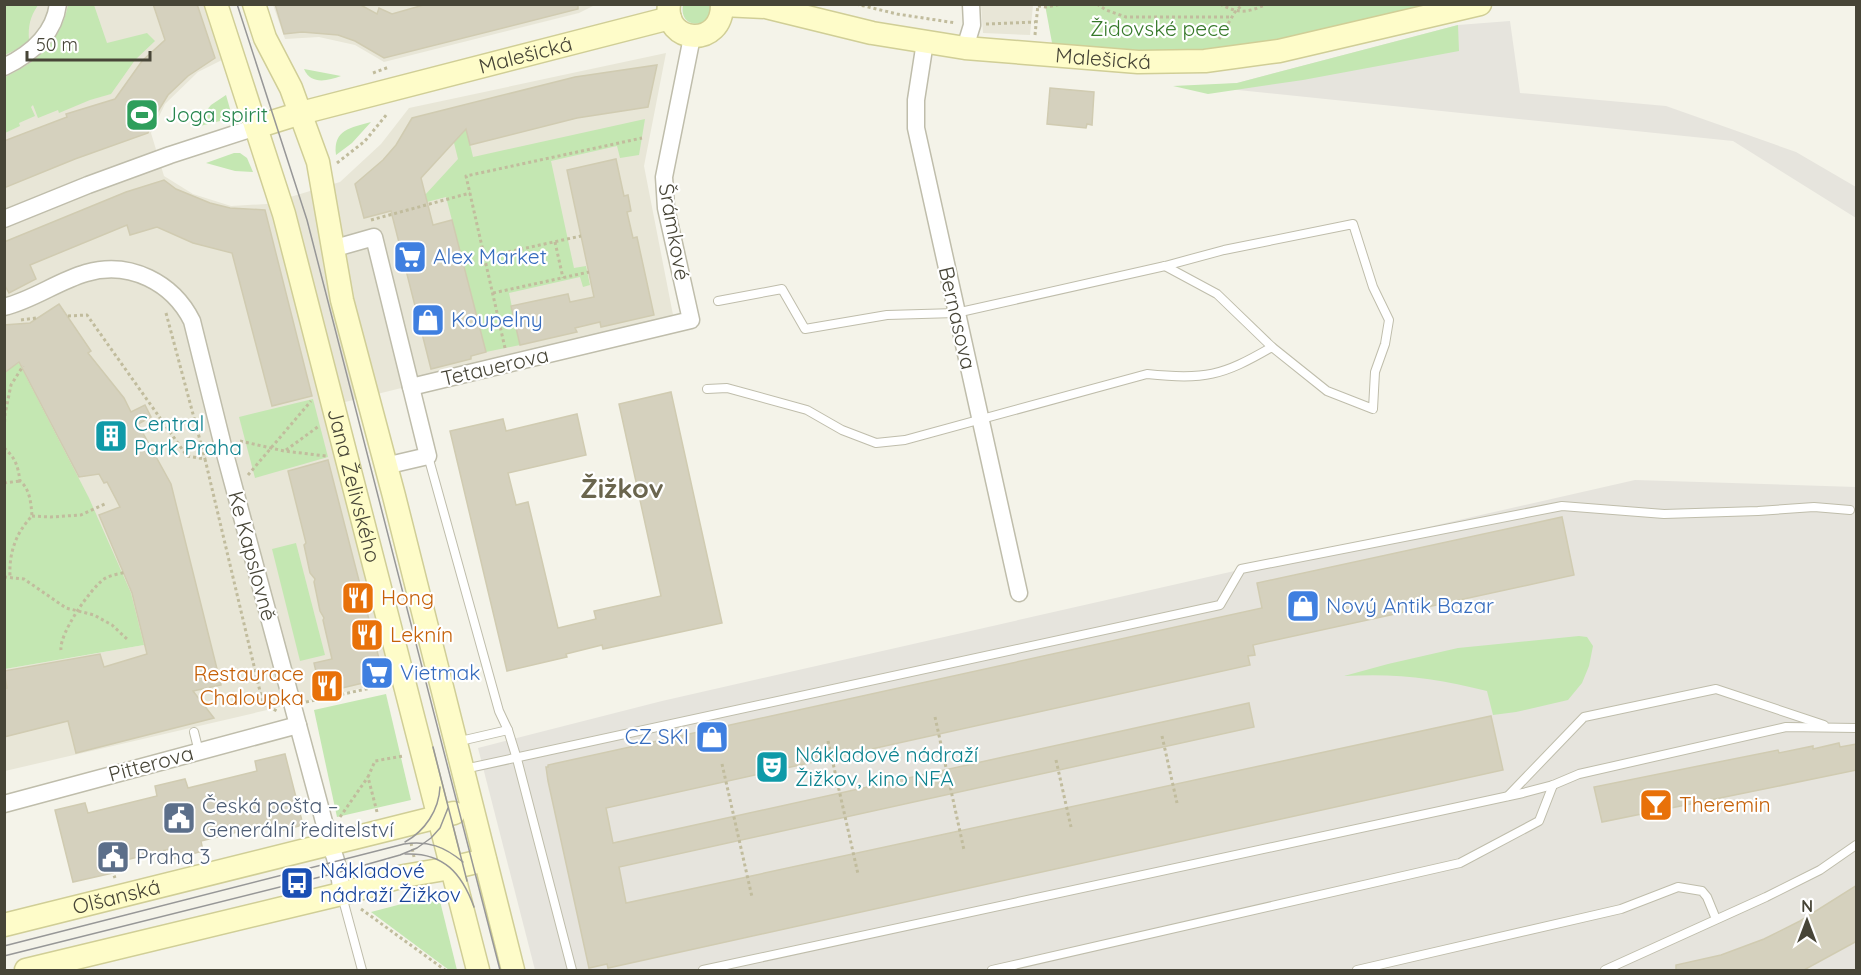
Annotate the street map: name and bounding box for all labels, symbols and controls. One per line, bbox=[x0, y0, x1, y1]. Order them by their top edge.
park label: Židovské pece bbox=[1090, 15, 1230, 41]
scale bar bbox=[27, 24, 150, 62]
street label: Malešická bbox=[476, 30, 575, 79]
text: 50 m bbox=[36, 33, 78, 56]
street label: Malešická bbox=[1054, 41, 1151, 74]
sports icon: Joga spirit bbox=[124, 97, 160, 133]
place label: Joga spirit bbox=[165, 101, 268, 127]
street label: Šrámkové bbox=[654, 181, 696, 282]
supermarket icon: Alex Market bbox=[392, 239, 428, 275]
place label: Alex Market bbox=[433, 243, 547, 269]
street label: Bernasova bbox=[934, 264, 982, 372]
shop icon: Koupelny bbox=[410, 302, 446, 338]
place label: Koupelny bbox=[451, 306, 543, 332]
street label: Tetauerova bbox=[439, 341, 551, 391]
street label: Jana Želivského bbox=[322, 405, 387, 565]
place label: Central Park Praha bbox=[134, 410, 242, 460]
building icon: Central Park Praha bbox=[93, 418, 129, 454]
district label: Žižkov bbox=[580, 471, 664, 505]
street label: Ke Kapslovně bbox=[223, 488, 283, 623]
restaurant icon: Hong bbox=[340, 580, 376, 616]
place label: Hong bbox=[381, 584, 434, 610]
shop icon: Nový Antik Bazar bbox=[1285, 588, 1321, 624]
place label: Nový Antik Bazar bbox=[1326, 592, 1494, 618]
restaurant icon: Leknín bbox=[349, 617, 385, 653]
place label: Leknín bbox=[390, 621, 453, 647]
supermarket icon: Vietmak bbox=[359, 655, 395, 691]
place label: Vietmak bbox=[400, 659, 481, 685]
place label: Restaurace Chaloupka bbox=[193, 660, 304, 710]
restaurant icon: Restaurace Chaloupka bbox=[309, 668, 345, 704]
shop icon: CZ SKI bbox=[694, 719, 730, 755]
place label: CZ SKI bbox=[625, 723, 689, 749]
street label: Pitterova bbox=[105, 739, 196, 787]
place label: Nákladové nádraží Žižkov, kino NFA bbox=[795, 741, 979, 791]
theatre icon: Nákladové nádraží Žižkov, kino NFA bbox=[754, 749, 790, 785]
bar icon: Theremin bbox=[1638, 787, 1674, 823]
place label: Theremin bbox=[1679, 791, 1771, 817]
place label: Česká pošta – Generální ředitelství bbox=[202, 792, 394, 842]
public building icon: Česká pošta – Generální ředitelství bbox=[161, 800, 197, 836]
public building icon: Praha 3 bbox=[95, 839, 131, 875]
place label: Praha 3 bbox=[136, 843, 210, 869]
place label: Nákladové nádraží Žižkov bbox=[320, 857, 461, 907]
bus stop icon: Nákladové nádraží Žižkov bbox=[279, 865, 315, 901]
street label: Olšanská bbox=[70, 873, 163, 919]
north arrow bbox=[1777, 891, 1837, 951]
text: N bbox=[1801, 896, 1813, 916]

